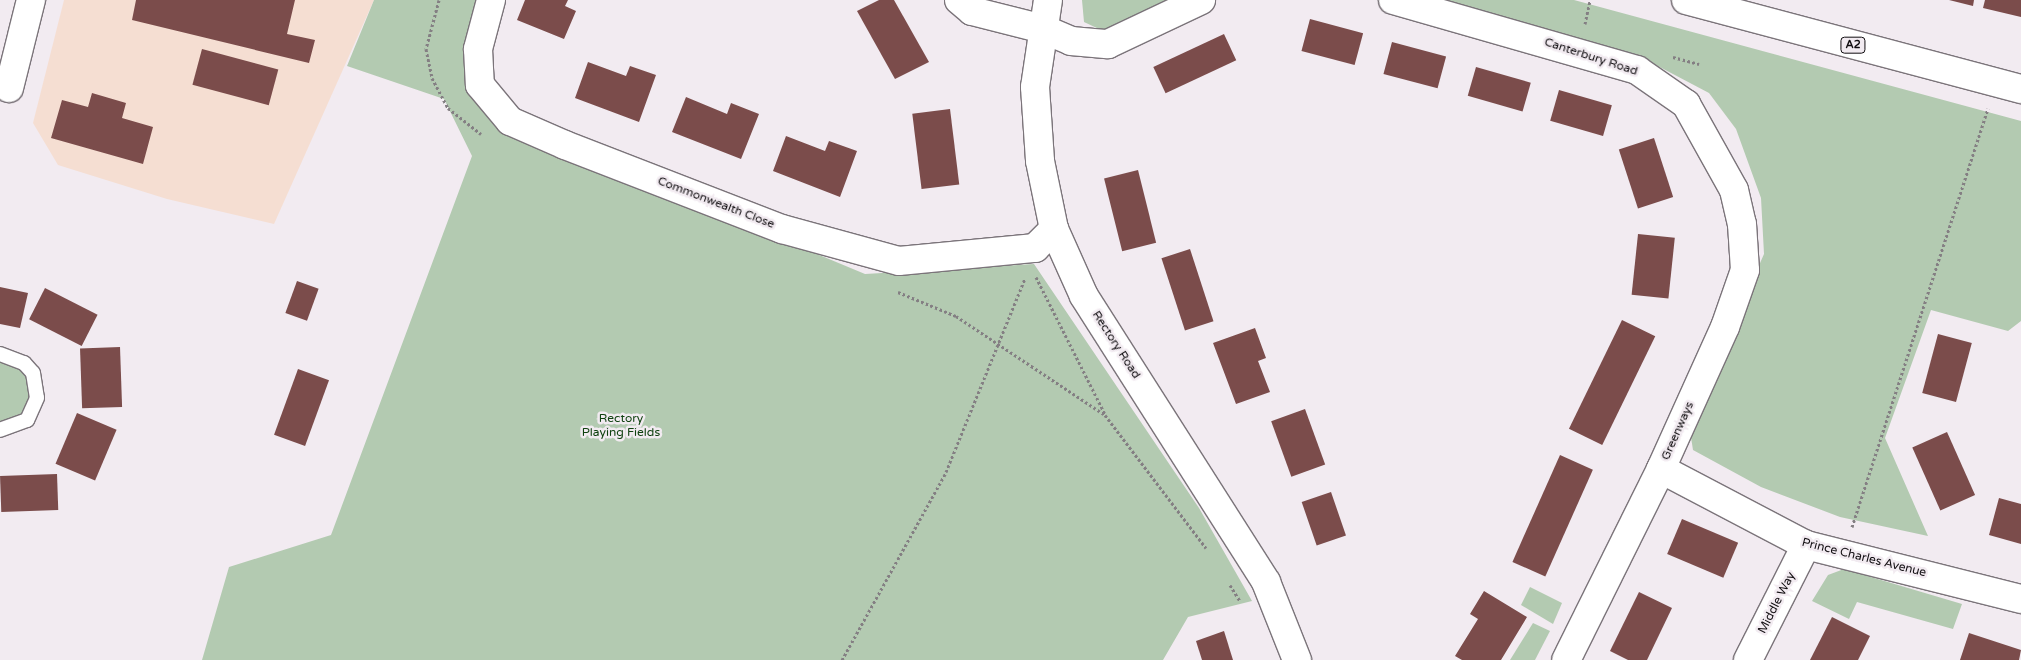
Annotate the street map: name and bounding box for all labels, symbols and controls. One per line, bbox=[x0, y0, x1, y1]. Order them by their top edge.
street label: Canterbury Road bbox=[1542, 35, 1640, 79]
road number: A2 bbox=[1839, 36, 1867, 54]
street label: Commonwealth Close bbox=[655, 174, 777, 232]
street label: Rectory Road bbox=[1089, 308, 1143, 382]
street label: Greenways bbox=[1659, 399, 1697, 463]
park label: Rectory Playing Fields bbox=[582, 412, 660, 440]
street label: Prince Charles Avenue bbox=[1800, 536, 1928, 580]
street label: Middle Way bbox=[1755, 570, 1799, 636]

